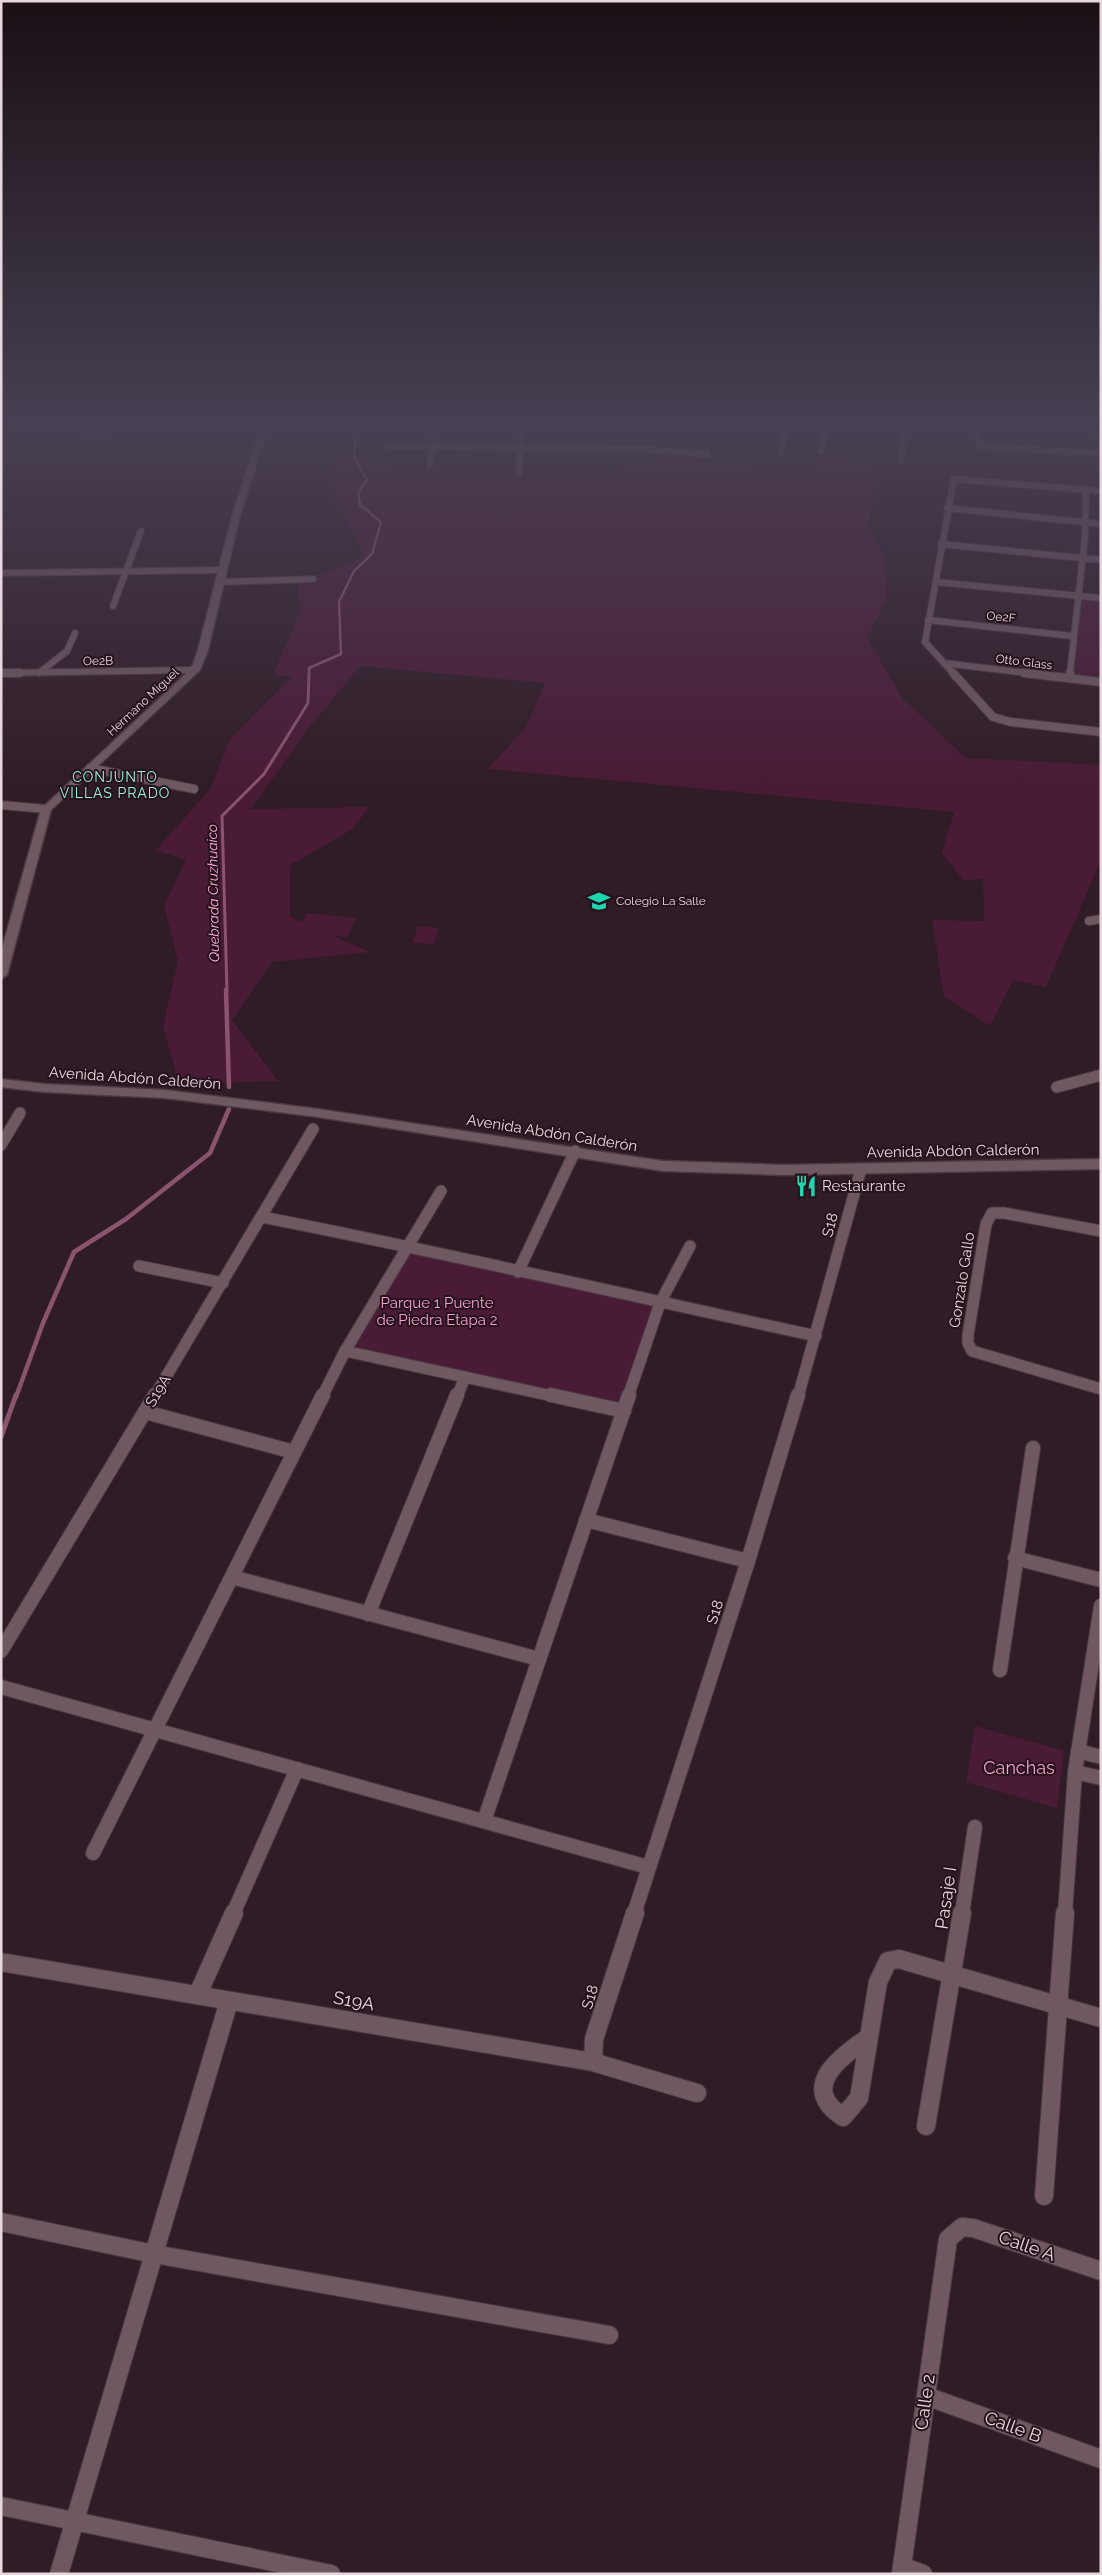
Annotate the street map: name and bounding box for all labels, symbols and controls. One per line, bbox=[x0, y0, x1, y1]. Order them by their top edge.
street label: Oe2F bbox=[986, 609, 1016, 625]
street label: Otto Glass bbox=[995, 652, 1053, 672]
street label: Oe2B bbox=[83, 654, 113, 668]
street label: Hermano Miguel bbox=[104, 665, 182, 739]
district label: CONJUNTO VILLAS PRADO bbox=[60, 769, 170, 801]
water label: Quebrada Cruzhuaico bbox=[204, 824, 222, 962]
school or university icon: Colegio La Salle bbox=[586, 888, 612, 914]
place label: Colegio La Salle bbox=[616, 894, 706, 908]
street label: Avenida Abdón Calderón bbox=[48, 1063, 222, 1093]
street label: Avenida Abdón Calderón bbox=[465, 1111, 639, 1155]
street label: Avenida Abdón Calderón bbox=[867, 1140, 1039, 1162]
restaurant icon: Restaurante bbox=[793, 1173, 819, 1199]
place label: Restaurante bbox=[822, 1177, 906, 1195]
street label: S18 bbox=[818, 1211, 842, 1239]
street label: Gonzalo Gallo bbox=[946, 1231, 978, 1329]
park label: Parque 1 Puente de Piedra Etapa 2 bbox=[376, 1294, 498, 1329]
street label: S19A bbox=[141, 1372, 175, 1410]
street label: S18 bbox=[703, 1598, 727, 1626]
park label: Canchas bbox=[983, 1757, 1055, 1778]
street label: Pasaje I bbox=[931, 1865, 960, 1931]
street label: S18 bbox=[578, 1983, 602, 2011]
street label: S19A bbox=[332, 1987, 376, 2014]
street label: Calle A bbox=[996, 2226, 1058, 2265]
street label: Calle 2 bbox=[910, 2373, 939, 2431]
street label: Calle B bbox=[982, 2407, 1045, 2447]

